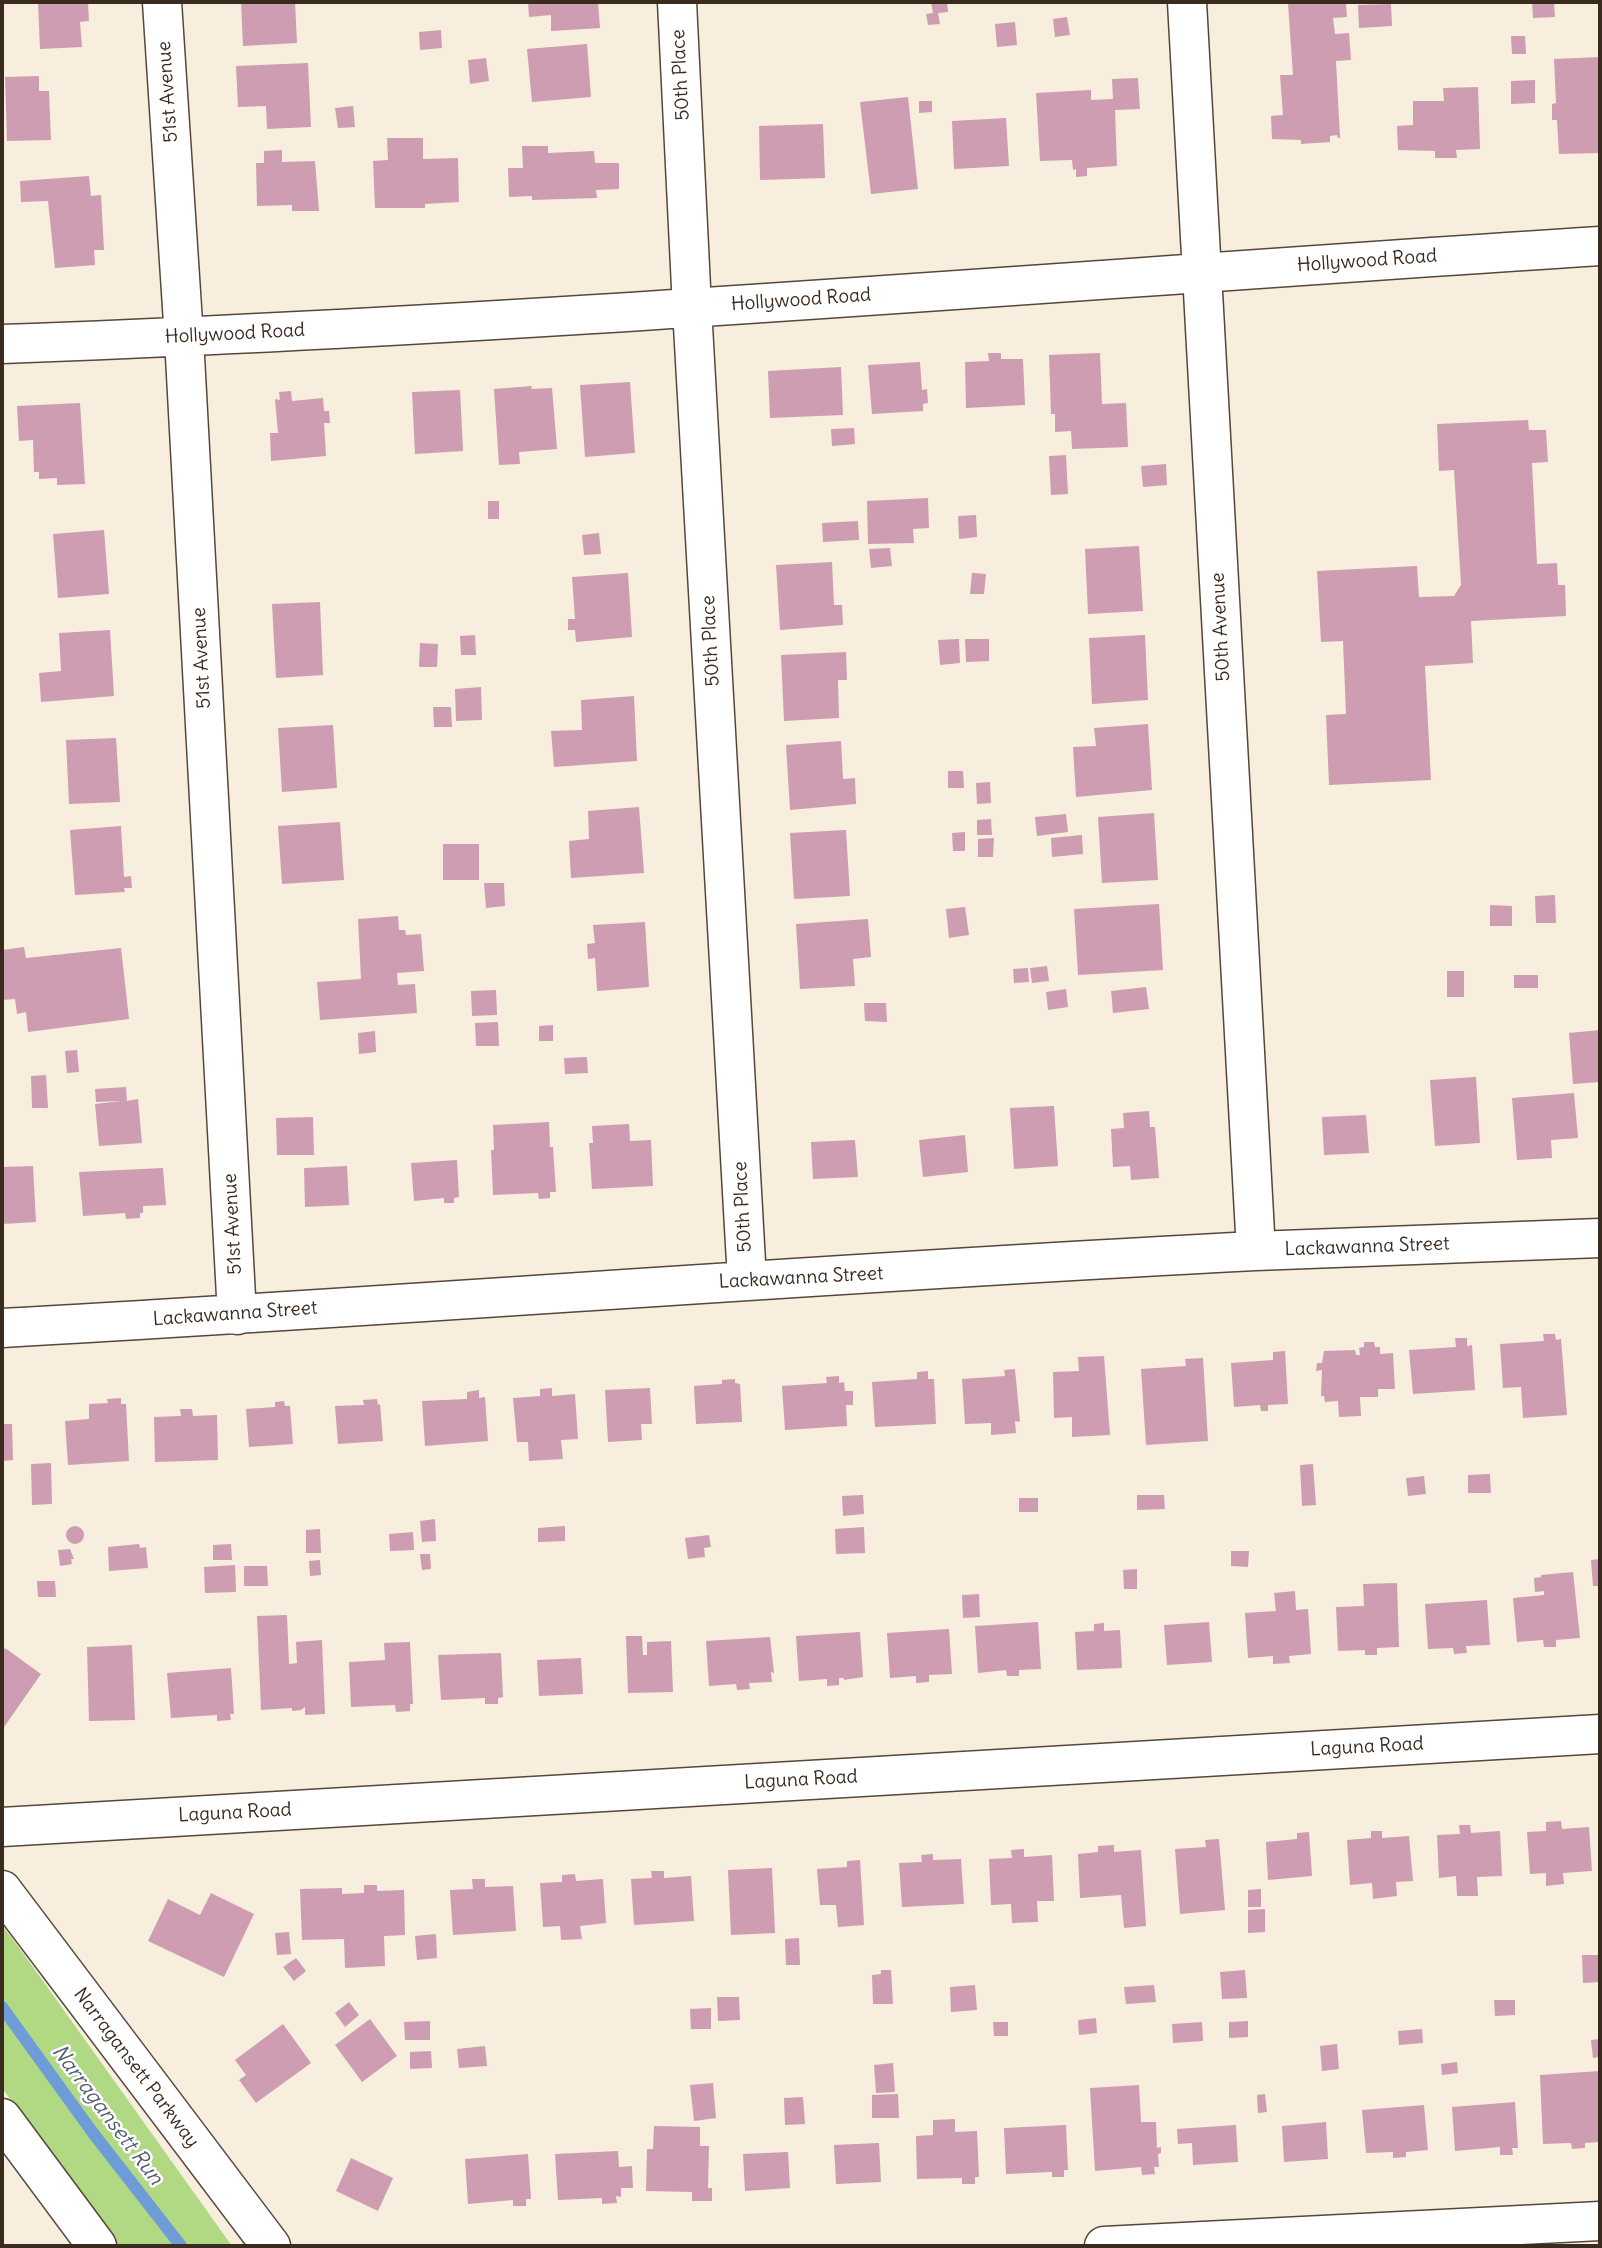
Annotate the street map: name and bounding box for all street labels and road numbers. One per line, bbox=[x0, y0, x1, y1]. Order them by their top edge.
street label: 50th Place bbox=[667, 29, 695, 121]
street label: 51st Avenue bbox=[153, 40, 183, 144]
street label: Hollywood Road bbox=[1296, 245, 1438, 277]
street label: Hollywood Road bbox=[730, 284, 872, 316]
street label: Hollywood Road bbox=[164, 319, 306, 349]
street label: 50th Avenue bbox=[1207, 572, 1235, 682]
street label: 50th Place bbox=[697, 595, 725, 687]
street label: 51st Avenue bbox=[188, 607, 216, 709]
street label: 50th Place bbox=[729, 1161, 757, 1253]
street label: 51st Avenue bbox=[219, 1173, 247, 1275]
street label: Lackawanna Street bbox=[1284, 1233, 1450, 1261]
street label: Lackawanna Street bbox=[718, 1262, 884, 1294]
street label: Lackawanna Street bbox=[152, 1297, 318, 1331]
street label: Laguna Road bbox=[1310, 1733, 1424, 1761]
street label: Laguna Road bbox=[744, 1766, 858, 1794]
street label: Laguna Road bbox=[178, 1799, 292, 1827]
street label: Narragansett Parkway bbox=[68, 1984, 204, 2152]

